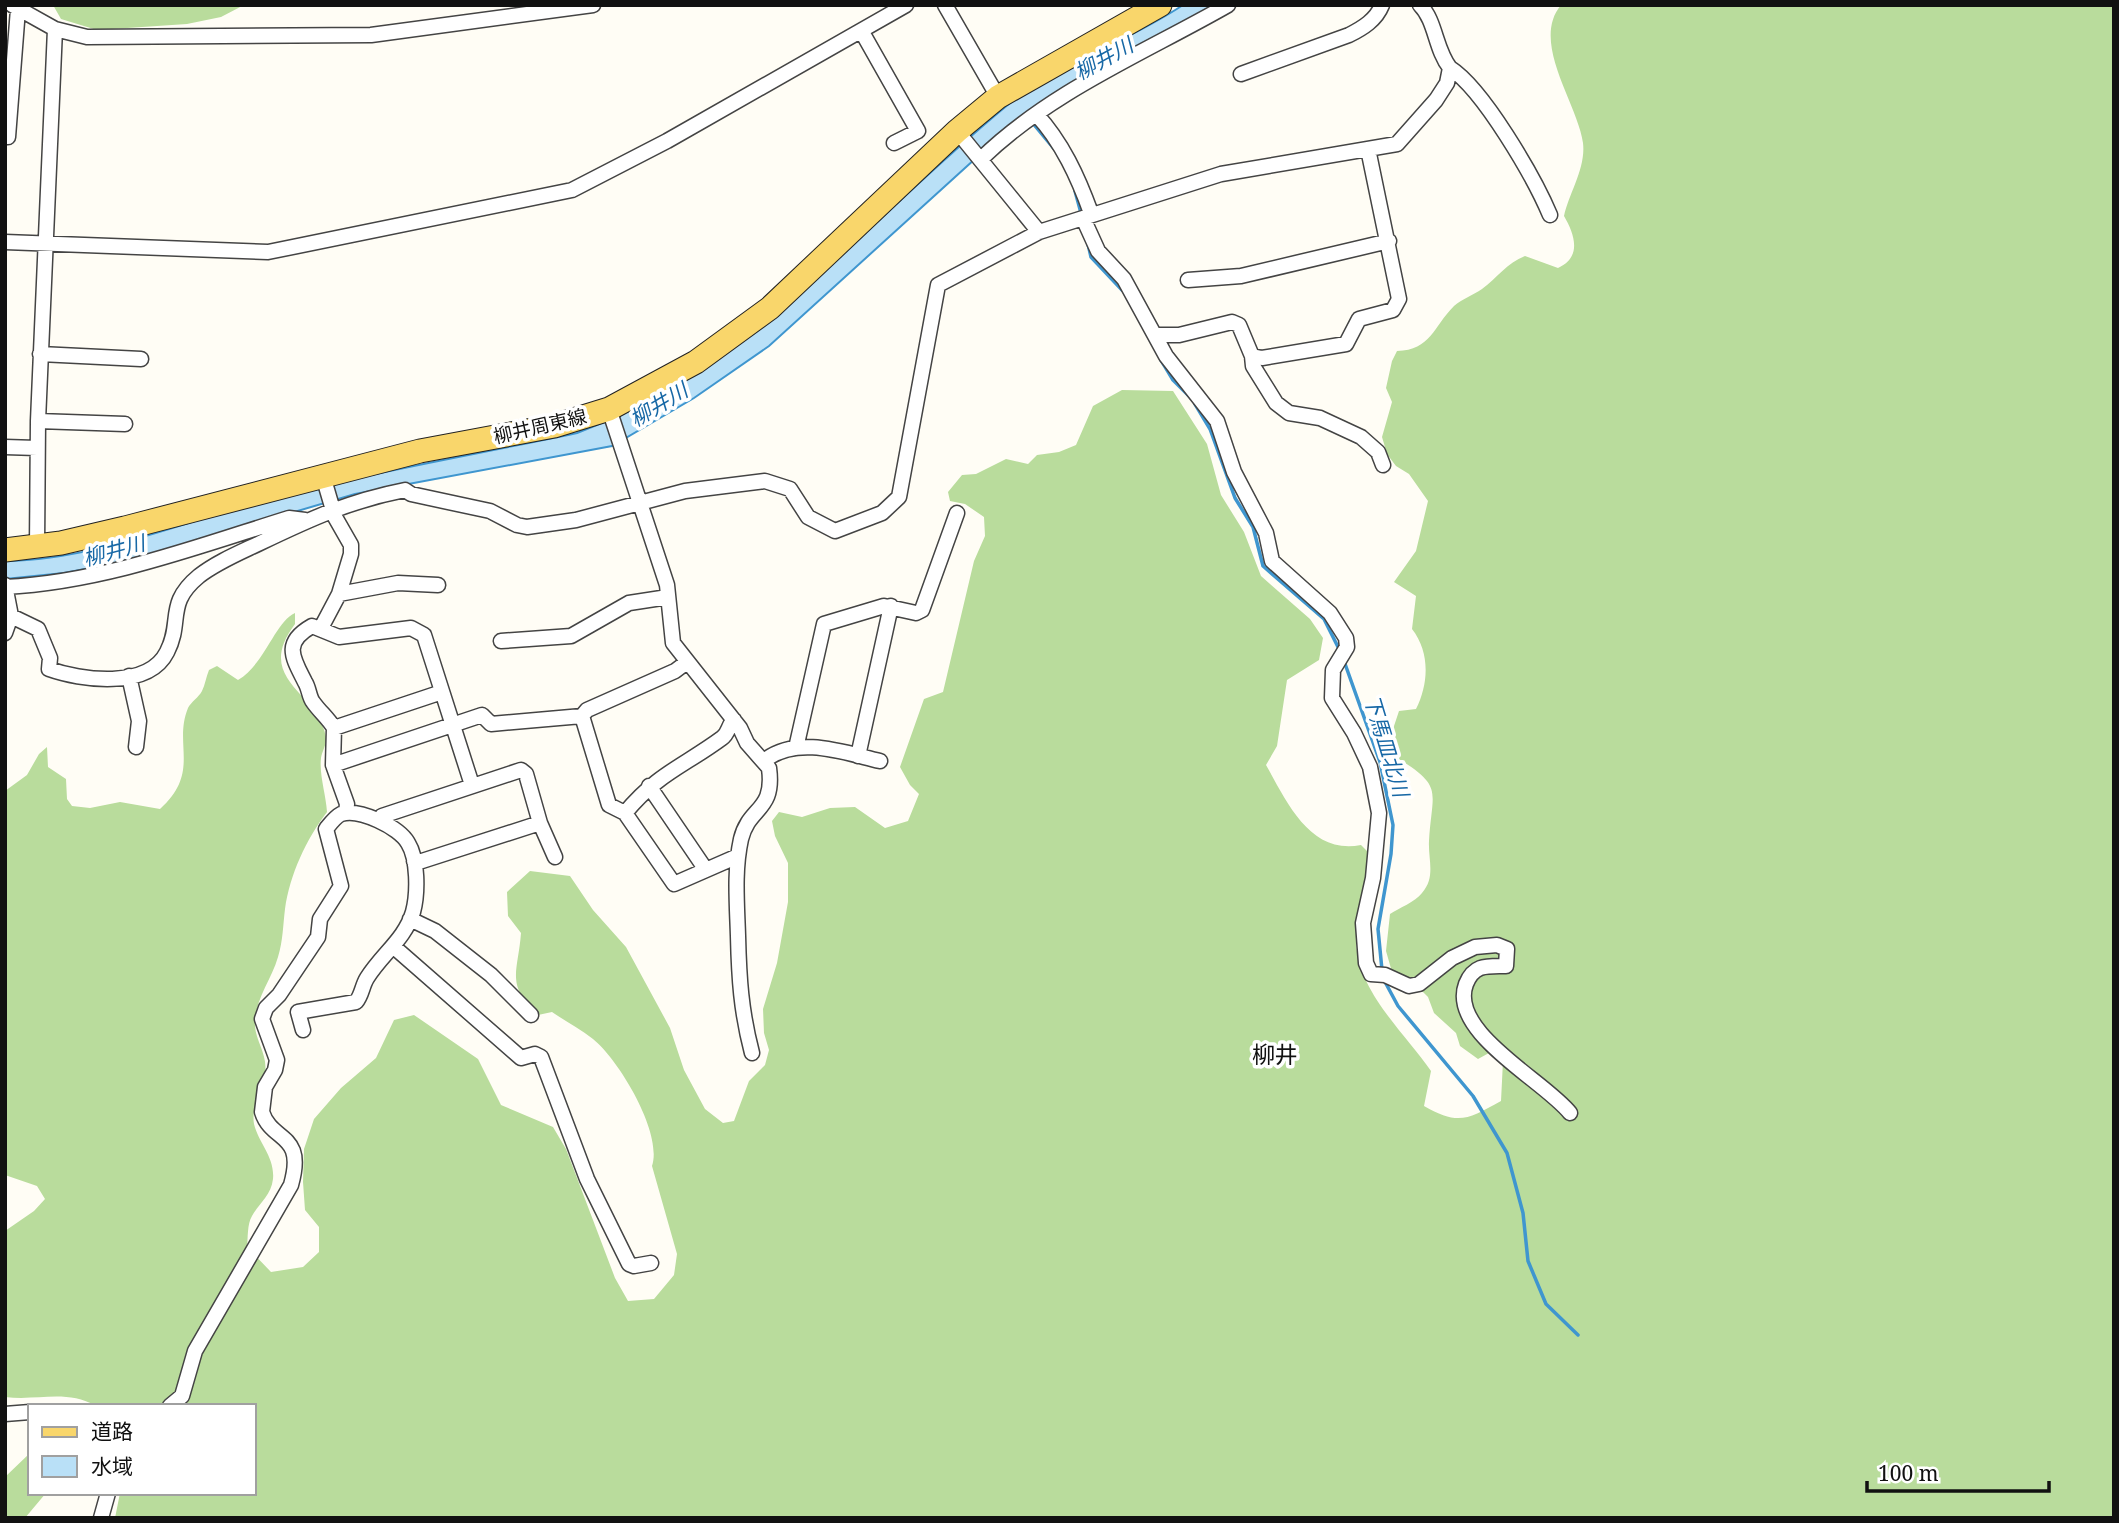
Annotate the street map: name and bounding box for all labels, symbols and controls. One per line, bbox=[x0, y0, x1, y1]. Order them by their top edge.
water label: 柳井川 bbox=[1069, 30, 1140, 86]
water label: 柳井川 bbox=[624, 375, 694, 432]
street label: 柳井周東線 bbox=[491, 403, 589, 449]
water label: 柳井川 bbox=[80, 528, 150, 572]
water label: 下馬皿北川 bbox=[1358, 691, 1416, 802]
district label: 柳井 bbox=[1252, 1038, 1298, 1070]
legend bbox=[28, 1404, 256, 1495]
text: 道路 bbox=[91, 1417, 133, 1445]
scale bar bbox=[1867, 1450, 2049, 1494]
text: 水域 bbox=[91, 1452, 133, 1480]
text: 100 m bbox=[1878, 1459, 1939, 1487]

